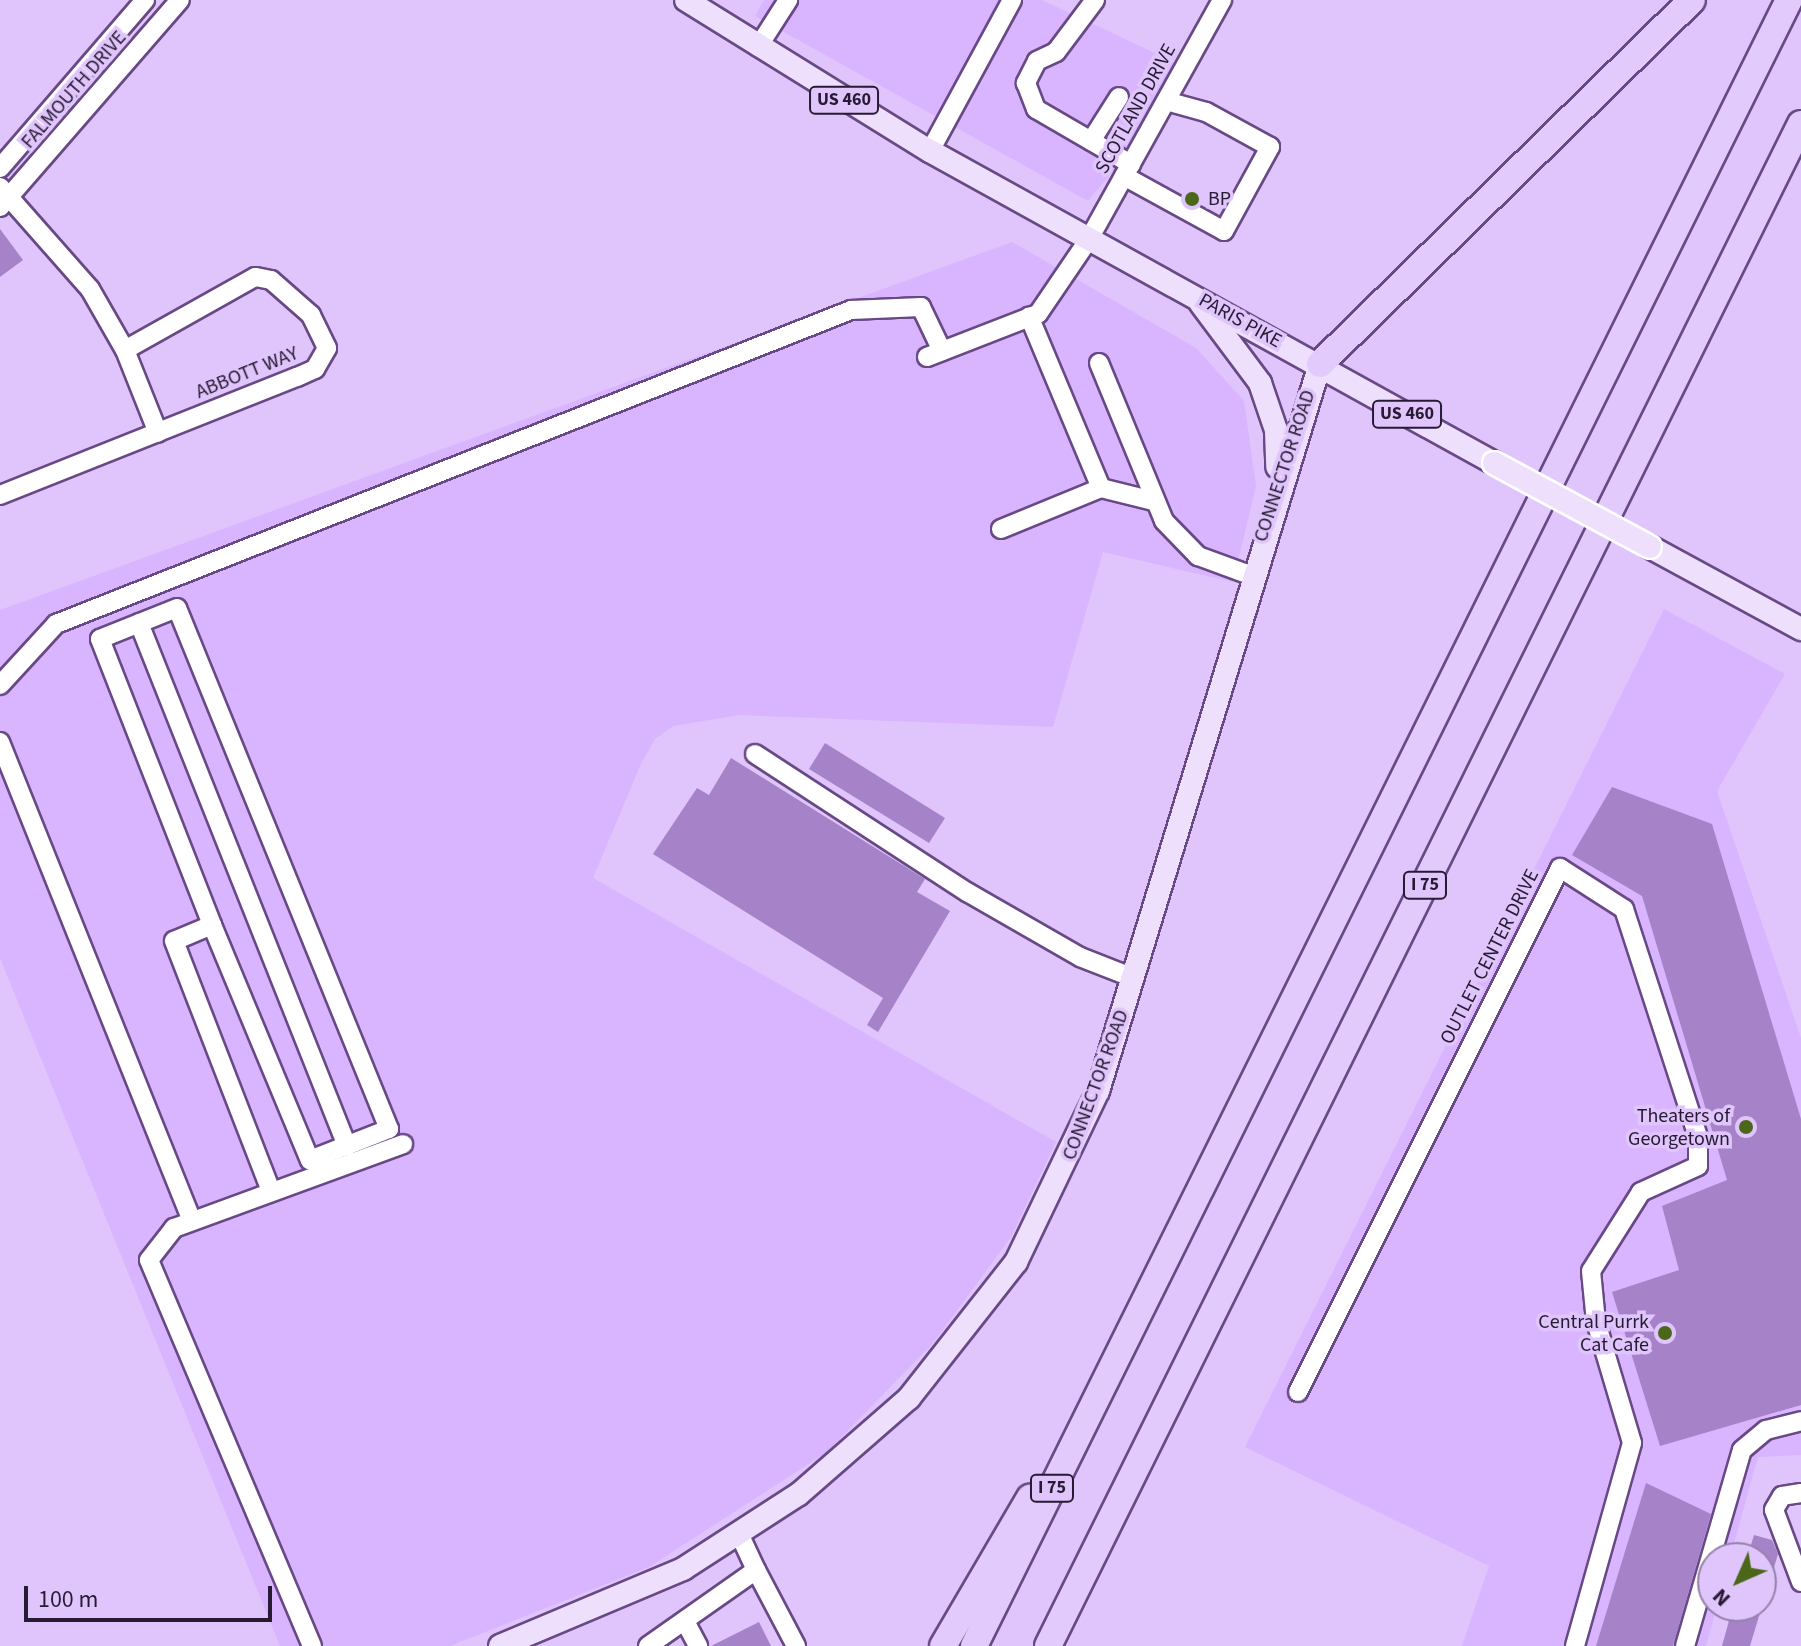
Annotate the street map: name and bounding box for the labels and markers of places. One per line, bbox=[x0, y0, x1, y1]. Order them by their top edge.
place label: BP bbox=[1208, 187, 1231, 211]
marker: BP bbox=[1183, 190, 1201, 208]
place label: Theaters of Georgetown bbox=[1628, 1104, 1730, 1151]
marker: Theaters of Georgetown bbox=[1737, 1118, 1755, 1136]
place label: Central Purrk Cat Cafe bbox=[1538, 1310, 1649, 1357]
marker: Central Purrk Cat Cafe bbox=[1656, 1324, 1674, 1342]

